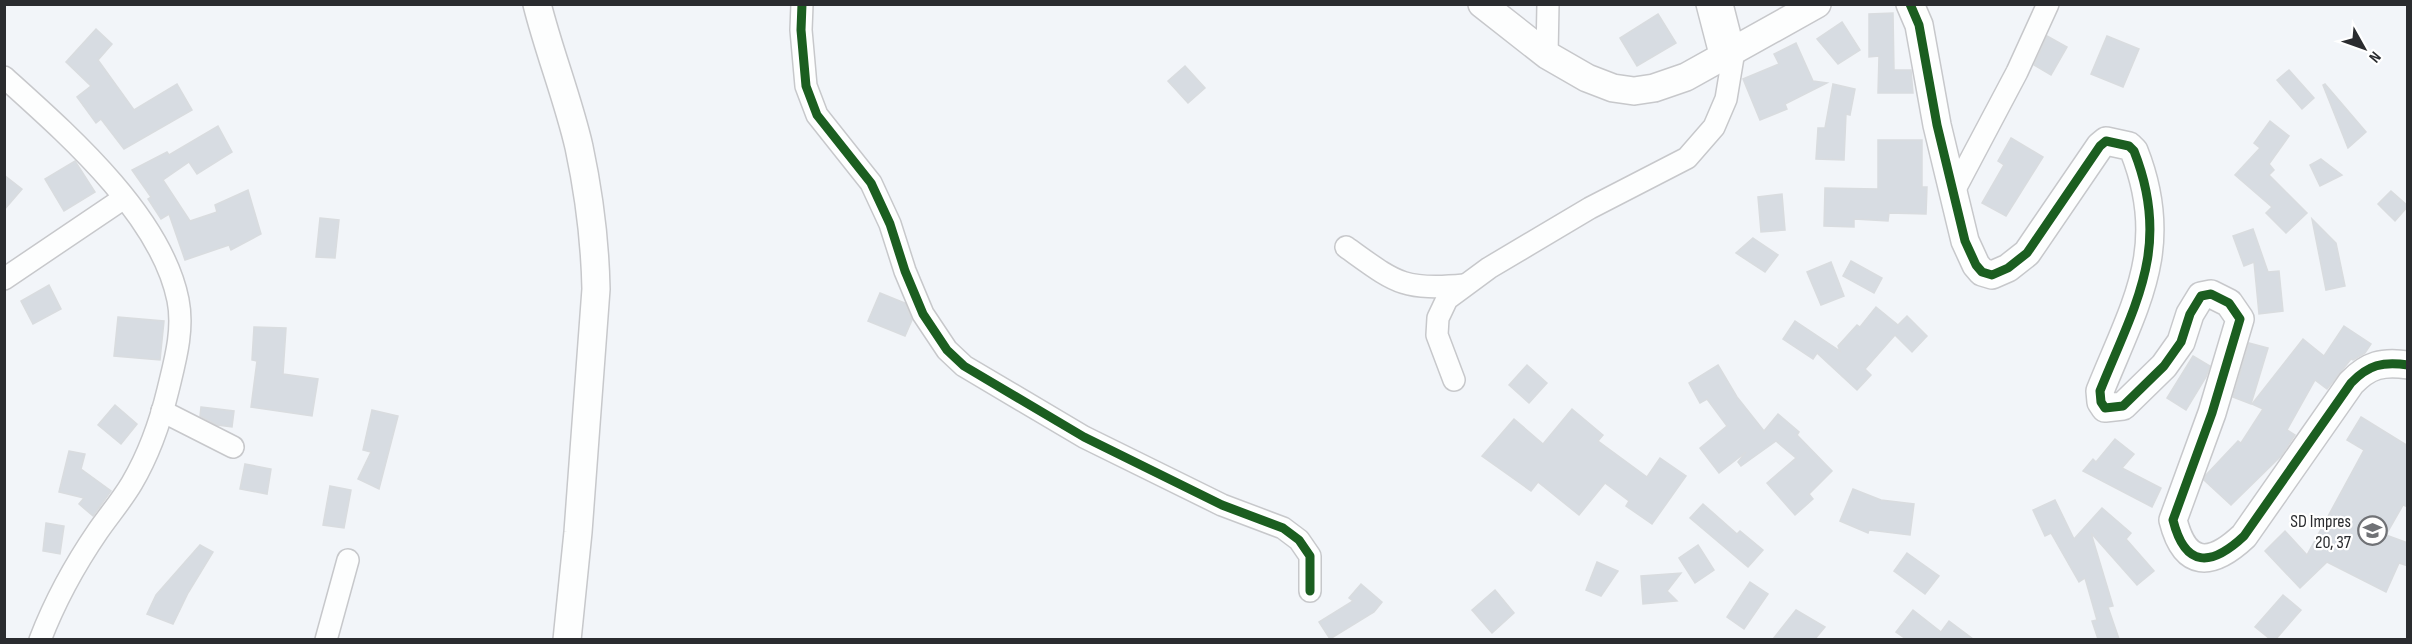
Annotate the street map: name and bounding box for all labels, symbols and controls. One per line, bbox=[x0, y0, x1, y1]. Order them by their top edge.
north arrow bbox=[2334, 18, 2394, 78]
text: N bbox=[2364, 47, 2384, 66]
place label: SD Impres 20, 37 bbox=[2290, 511, 2352, 553]
school or university icon: SD Impres 20, 37 bbox=[2356, 515, 2388, 547]

